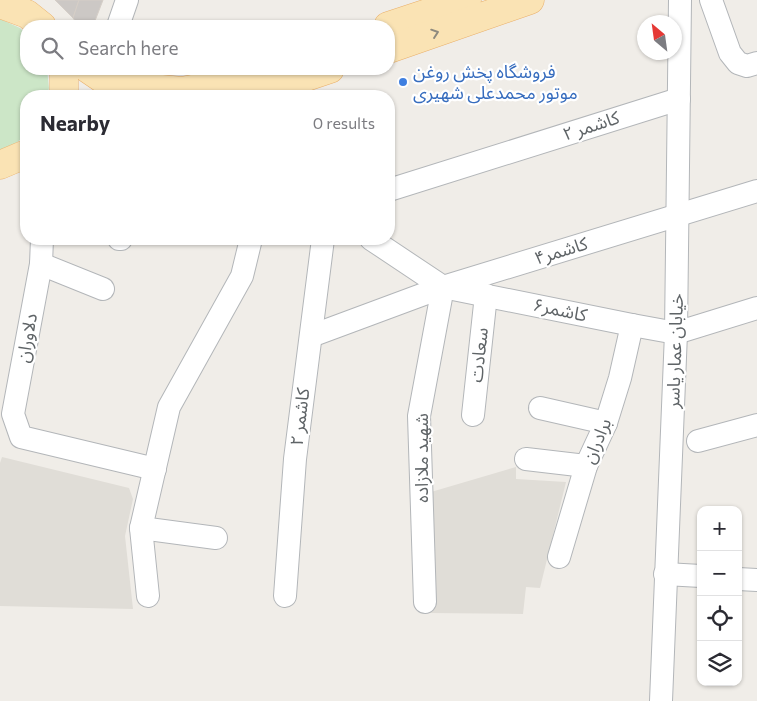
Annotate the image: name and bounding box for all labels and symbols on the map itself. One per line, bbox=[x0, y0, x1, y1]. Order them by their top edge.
north arrow bbox=[637, 15, 682, 60]
one-way arrow bbox=[430, 29, 439, 39]
place label: فروشگاه پخش روغن موتور محمدعلی شهیری bbox=[413, 60, 578, 104]
marker: فروشگاه پخش روغن موتور محمدعلی شهیری bbox=[397, 76, 409, 88]
street label: کاشمر ۲ bbox=[560, 105, 623, 145]
street label: کاشمر۴ bbox=[531, 231, 591, 270]
street label: کاشمر۶ bbox=[531, 293, 590, 327]
street label: خیابان عمار یاسر bbox=[661, 293, 688, 410]
street label: دلاوران bbox=[11, 311, 42, 364]
street label: سعادت bbox=[464, 326, 492, 383]
street label: کاشمر ۲ bbox=[285, 386, 315, 447]
street label: شهید ملازاده bbox=[410, 413, 433, 503]
street label: برادران bbox=[577, 415, 616, 467]

